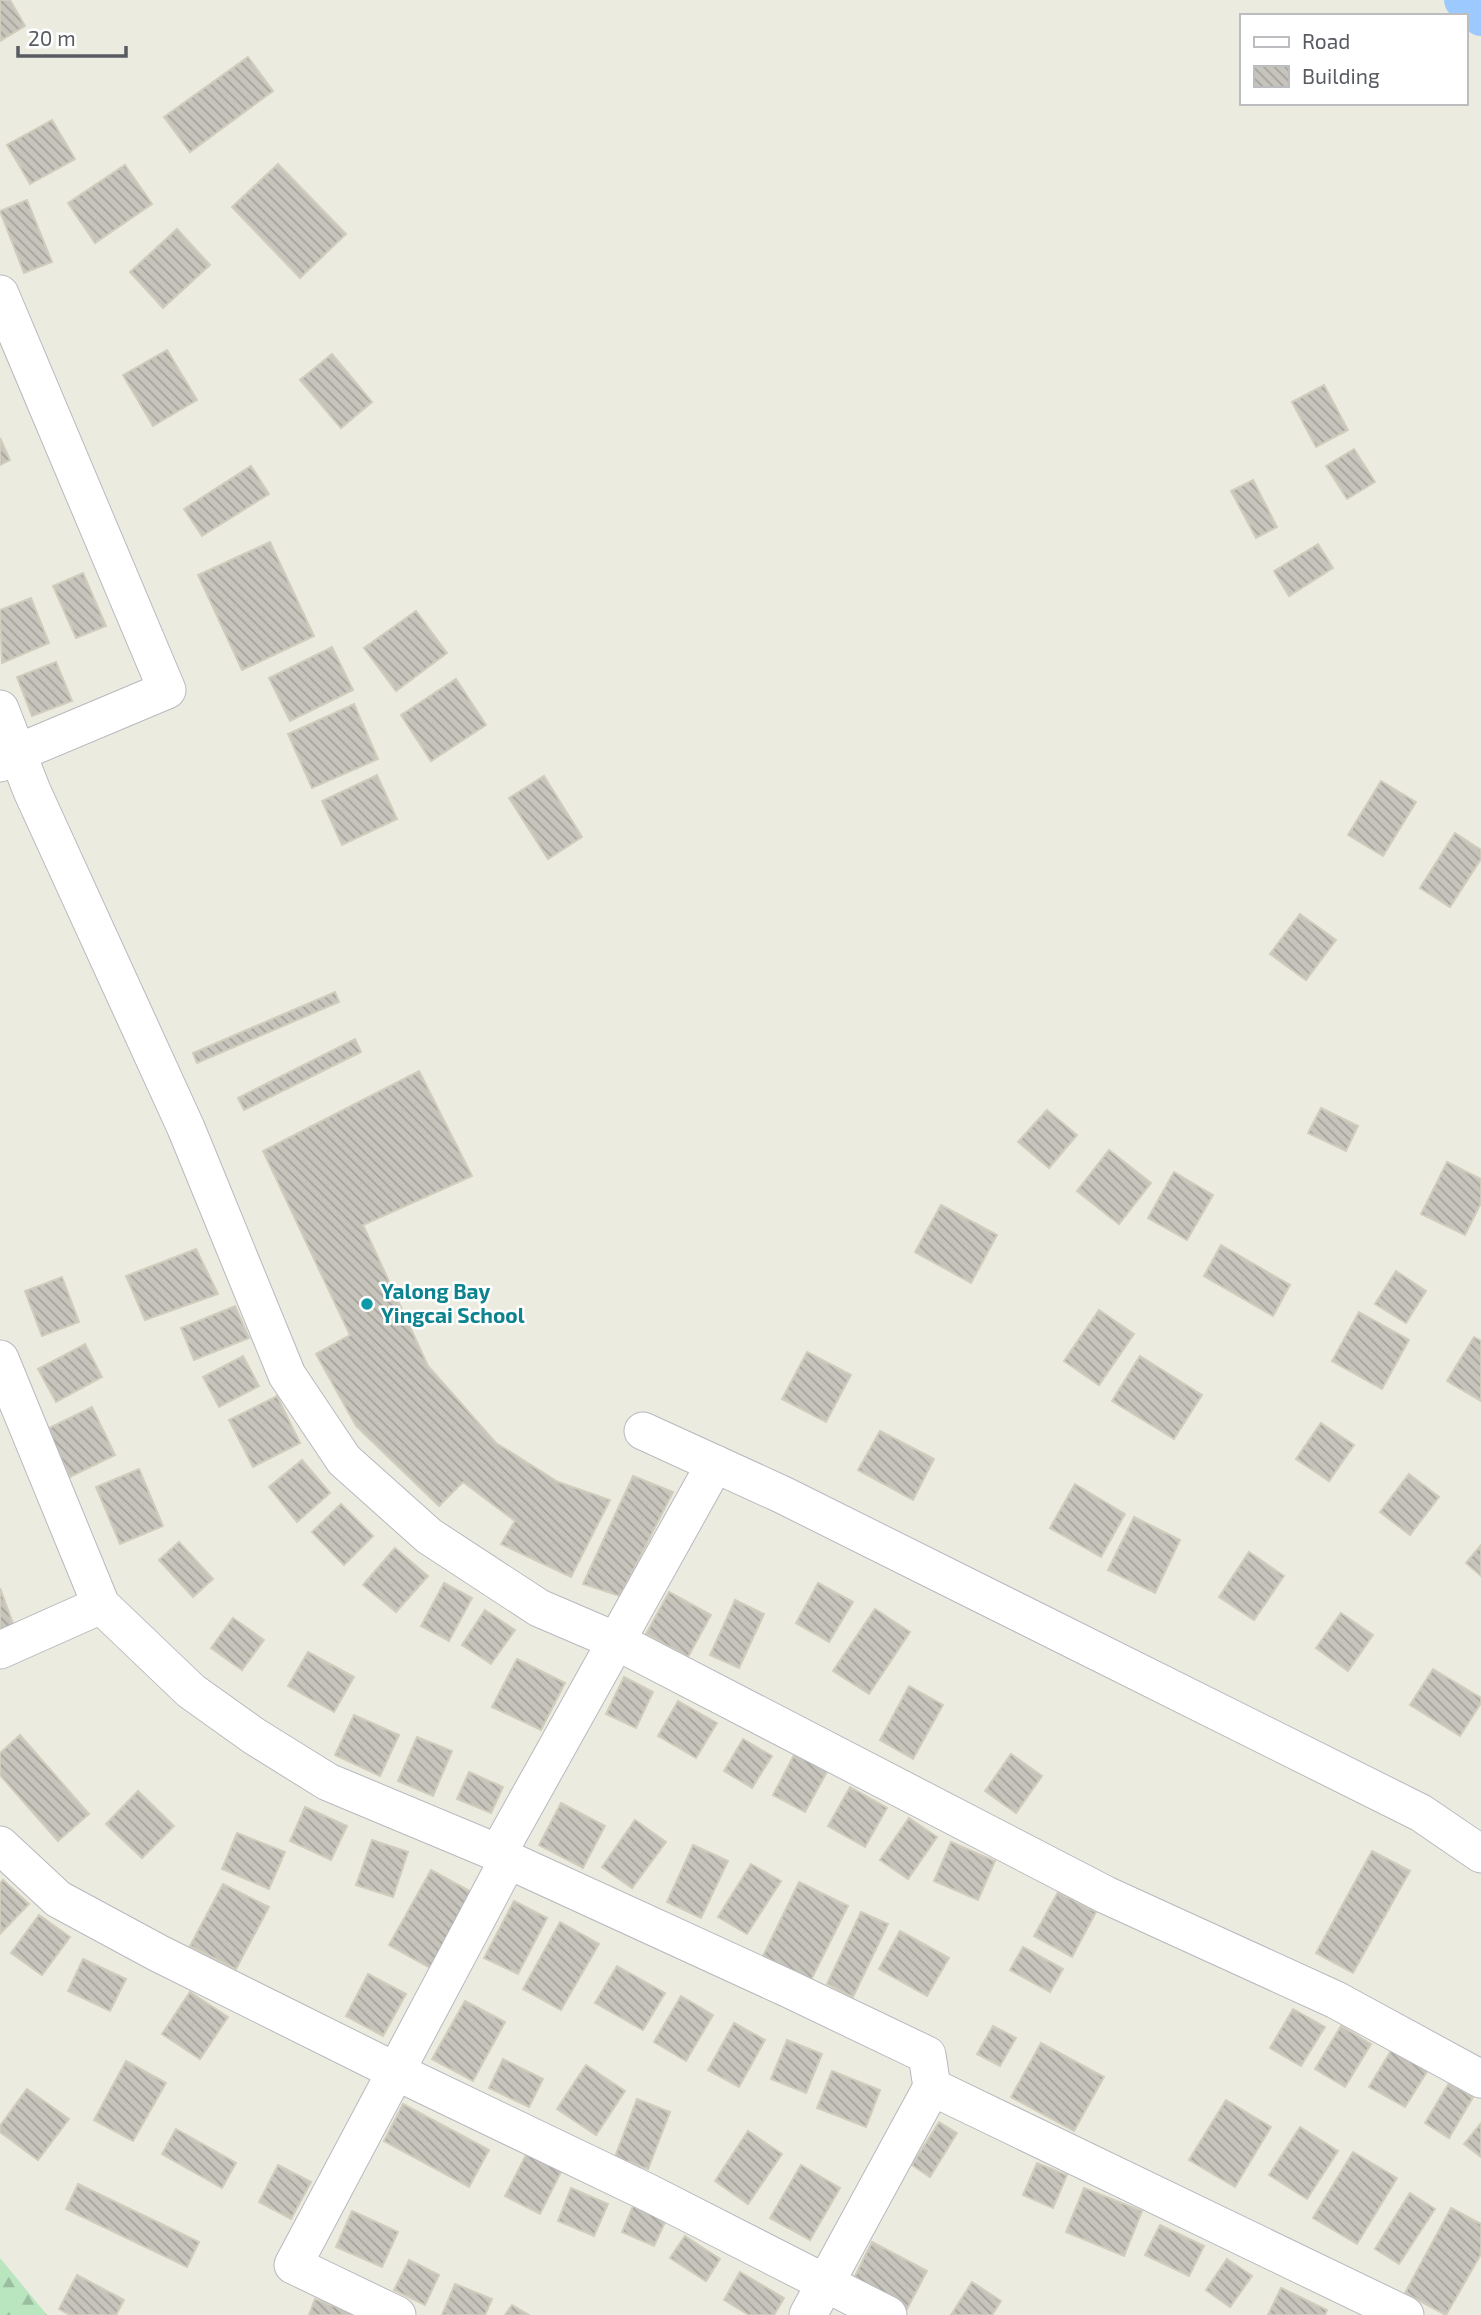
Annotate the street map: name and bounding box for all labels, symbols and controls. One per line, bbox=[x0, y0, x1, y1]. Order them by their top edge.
scale bar bbox=[18, 14, 126, 58]
legend bbox=[1240, 14, 1467, 105]
text: 20 m bbox=[28, 25, 76, 50]
text: Road bbox=[1302, 28, 1350, 53]
text: Building bbox=[1302, 63, 1380, 88]
place label: Yalong Bay Yingcai School bbox=[381, 1278, 525, 1327]
marker: Yalong Bay Yingcai School bbox=[359, 1296, 375, 1312]

